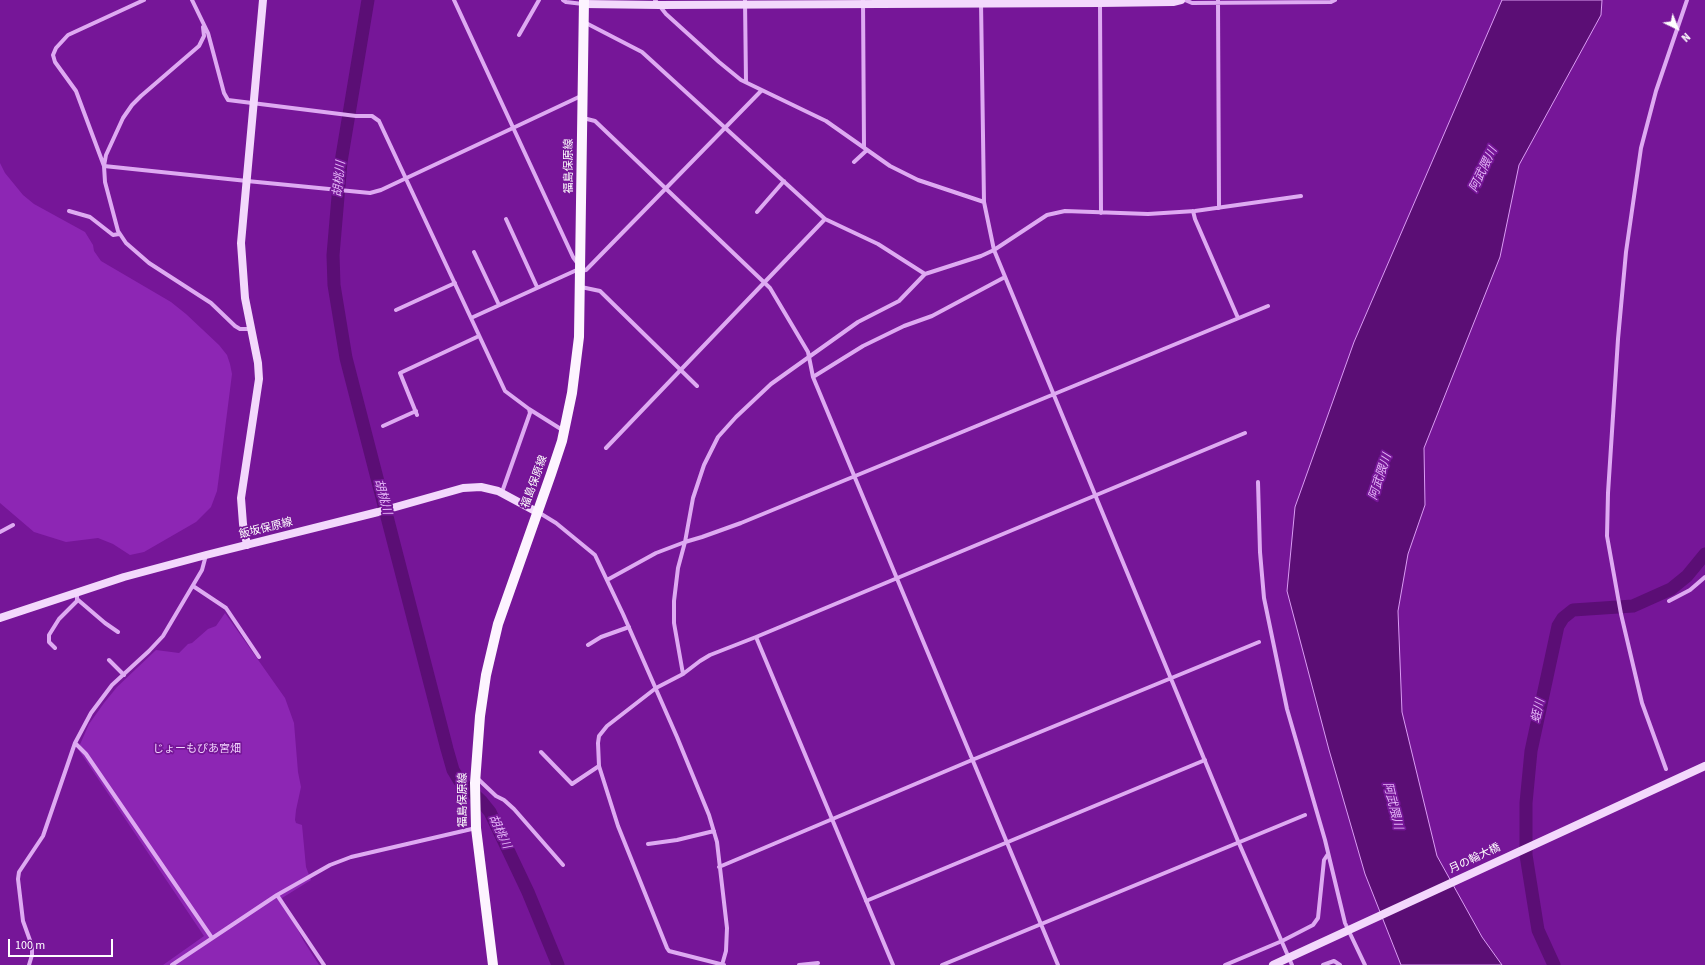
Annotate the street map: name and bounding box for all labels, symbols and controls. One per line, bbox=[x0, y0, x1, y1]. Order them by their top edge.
north arrow bbox=[1657, 8, 1697, 48]
text: N bbox=[1678, 29, 1693, 45]
street label: 福島保原線 bbox=[563, 139, 577, 193]
water label: 阿武隈川 bbox=[1467, 145, 1501, 195]
water label: 胡桃川 bbox=[331, 160, 349, 198]
water label: 阿武隈川 bbox=[1367, 452, 1395, 502]
street label: 福島保原線 bbox=[519, 454, 551, 510]
water label: 胡桃川 bbox=[370, 478, 394, 516]
street label: 飯坂保原線 bbox=[238, 516, 294, 542]
water label: 蛭川 bbox=[1529, 698, 1549, 724]
park label: じょーもぴあ宮畑 bbox=[153, 743, 241, 757]
street label: 福島保原線 bbox=[457, 773, 471, 827]
water label: 阿武隈川 bbox=[1379, 781, 1405, 831]
water label: 胡桃川 bbox=[485, 813, 513, 851]
street label: 月の輪大橋 bbox=[1447, 841, 1503, 877]
scale bar bbox=[10, 931, 115, 957]
text: 100 m bbox=[15, 937, 45, 954]

